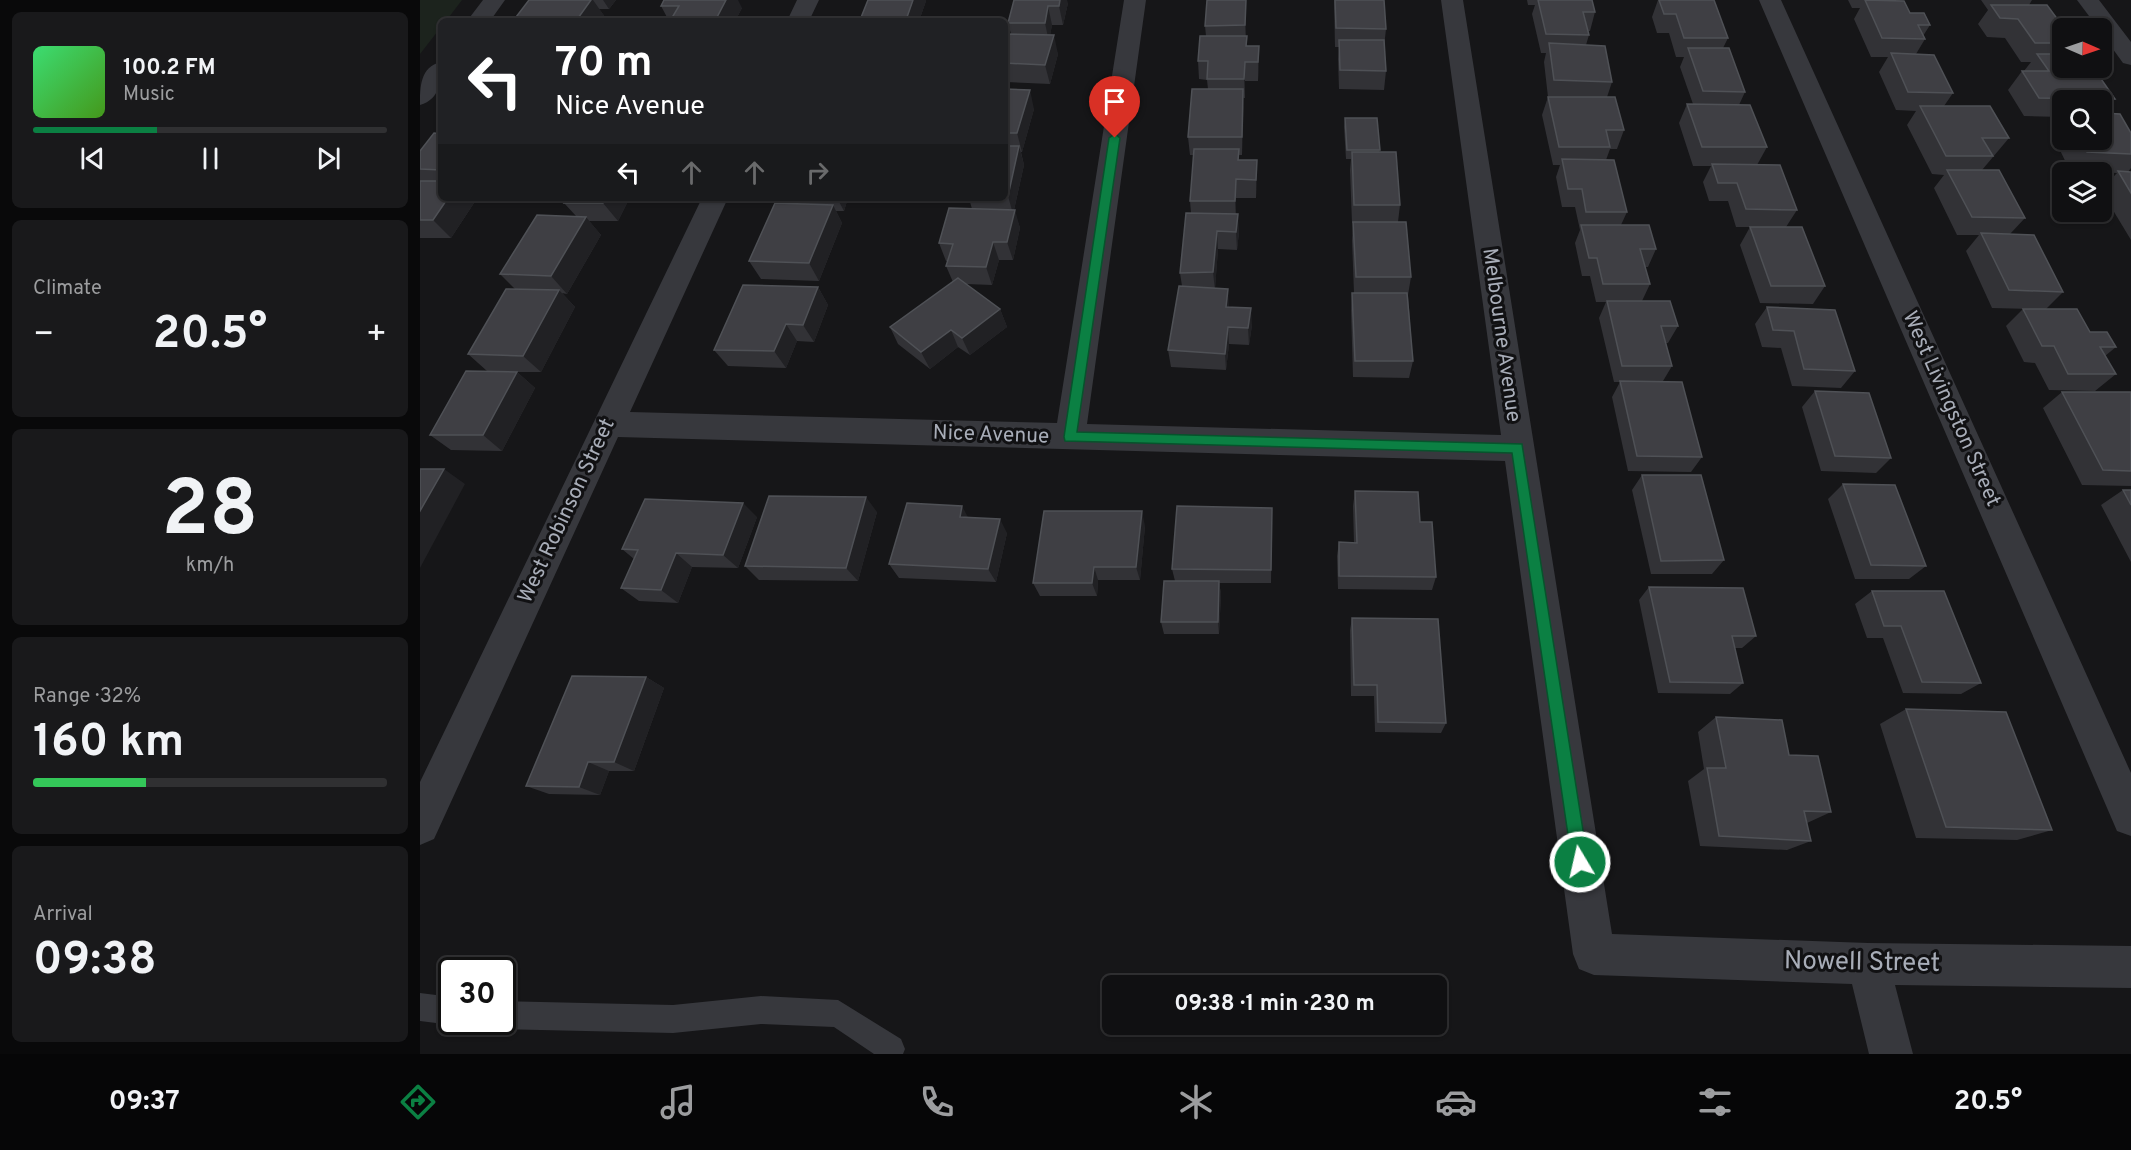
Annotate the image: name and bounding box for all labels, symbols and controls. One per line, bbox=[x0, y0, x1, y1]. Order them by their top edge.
north arrow bbox=[2052, 18, 2112, 78]
map controls bbox=[2052, 18, 2112, 222]
text: 70 m bbox=[555, 38, 653, 91]
icon: left bbox=[456, 42, 534, 120]
text: 100.2 FM bbox=[123, 55, 216, 82]
pin bbox=[1089, 76, 1140, 138]
text: Music bbox=[123, 82, 175, 108]
icon: arrive bbox=[1098, 85, 1131, 118]
text: Nice Avenue bbox=[555, 90, 705, 124]
button: search bbox=[2052, 90, 2112, 150]
icon: previous bbox=[76, 142, 109, 175]
icon: pause bbox=[194, 142, 227, 175]
icon: next bbox=[312, 142, 345, 175]
icon: left bbox=[612, 156, 645, 189]
icon: ahead bbox=[675, 156, 708, 189]
icon: ahead bbox=[738, 156, 771, 189]
icon: right bbox=[801, 156, 834, 189]
button: layers bbox=[2052, 162, 2112, 222]
street label: Melbourne Avenue bbox=[1475, 246, 1527, 424]
text: Climate bbox=[33, 276, 102, 302]
text: 20.5° bbox=[153, 307, 267, 364]
street label: West Livingston Street bbox=[1896, 307, 2006, 511]
text: − bbox=[33, 315, 54, 357]
text: + bbox=[366, 315, 387, 357]
street label: West Robinson Street bbox=[512, 414, 622, 608]
street label: Nice Avenue bbox=[932, 419, 1050, 451]
text: 28 bbox=[162, 464, 258, 563]
text: km/h bbox=[186, 553, 234, 579]
text: Range · 32% bbox=[33, 684, 141, 710]
text: 160 km bbox=[33, 715, 184, 772]
position arrow bbox=[1548, 830, 1612, 894]
text: Arrival bbox=[33, 902, 93, 928]
text: 09:38 bbox=[33, 933, 156, 990]
street label: Nowell Street bbox=[1784, 945, 1940, 981]
speed limit sign: 30 bbox=[438, 957, 516, 1035]
text: 09:38 · 1 min · 230 m bbox=[1174, 991, 1375, 1018]
icon: directions bbox=[397, 1081, 439, 1123]
icon: music bbox=[657, 1081, 699, 1123]
icon: phone bbox=[916, 1081, 958, 1123]
icon: climate bbox=[1175, 1081, 1217, 1123]
icon: car bbox=[1435, 1081, 1477, 1123]
icon: filters bbox=[1694, 1081, 1736, 1123]
text: 09:37 bbox=[109, 1085, 180, 1119]
text: 20.5° bbox=[1954, 1085, 2022, 1119]

